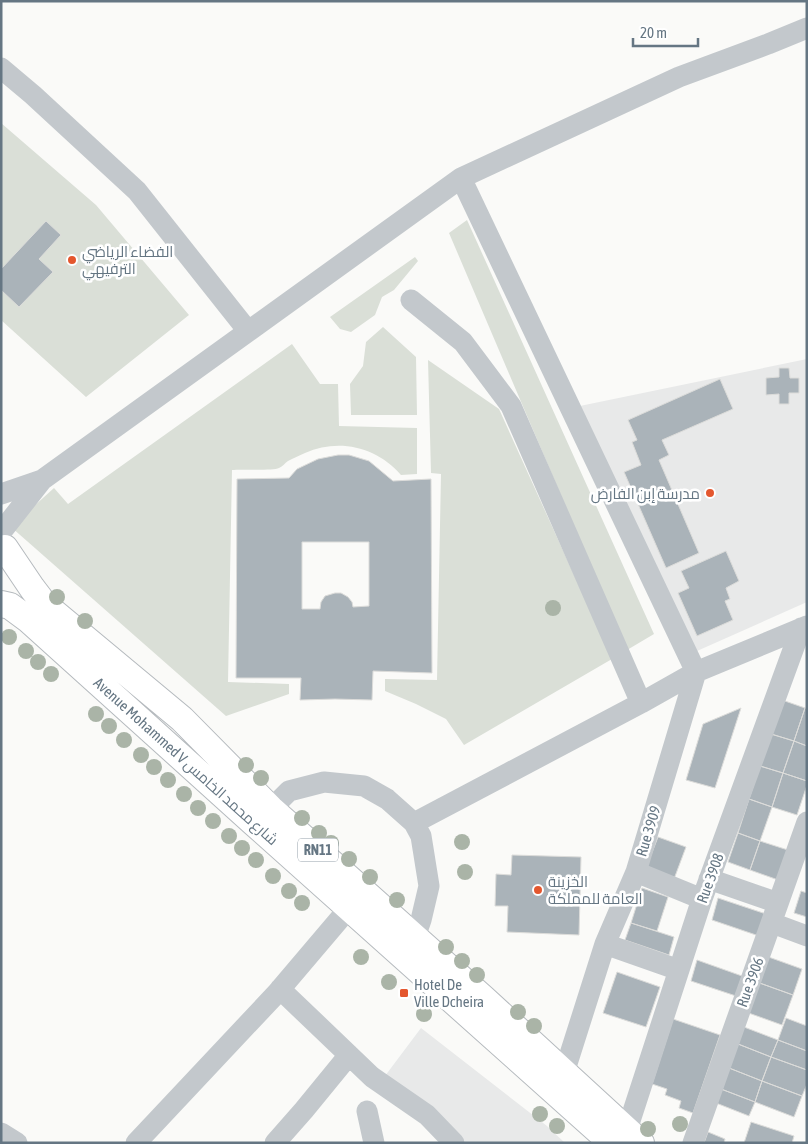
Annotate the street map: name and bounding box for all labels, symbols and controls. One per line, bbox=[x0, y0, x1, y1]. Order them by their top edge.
scale bar bbox=[633, 15, 698, 47]
text: 20 m bbox=[640, 24, 667, 41]
place label: الفضاء الرياضي الترفيهي bbox=[82, 243, 173, 281]
marker: الفضاء الرياضي الترفيهي bbox=[66, 254, 78, 266]
place label: مدرسة إبن الفارض bbox=[591, 485, 700, 504]
marker: مدرسة إبن الفارض bbox=[704, 487, 716, 499]
street label: Avenue Mohammed V شارع محمد الخامس bbox=[88, 674, 282, 850]
street label: Rue 3909 bbox=[632, 804, 664, 858]
road number: RN11 bbox=[298, 838, 338, 862]
street label: Rue 3908 bbox=[693, 851, 727, 905]
place label: الخزينة العامة للمملكة bbox=[548, 873, 643, 907]
marker: الخزينة العامة للمملكة bbox=[532, 884, 544, 896]
street label: Rue 3906 bbox=[733, 955, 767, 1009]
place label: Hotel De Ville Dcheira bbox=[414, 976, 484, 1010]
marker: Hotel De Ville Dcheira bbox=[398, 987, 410, 999]

